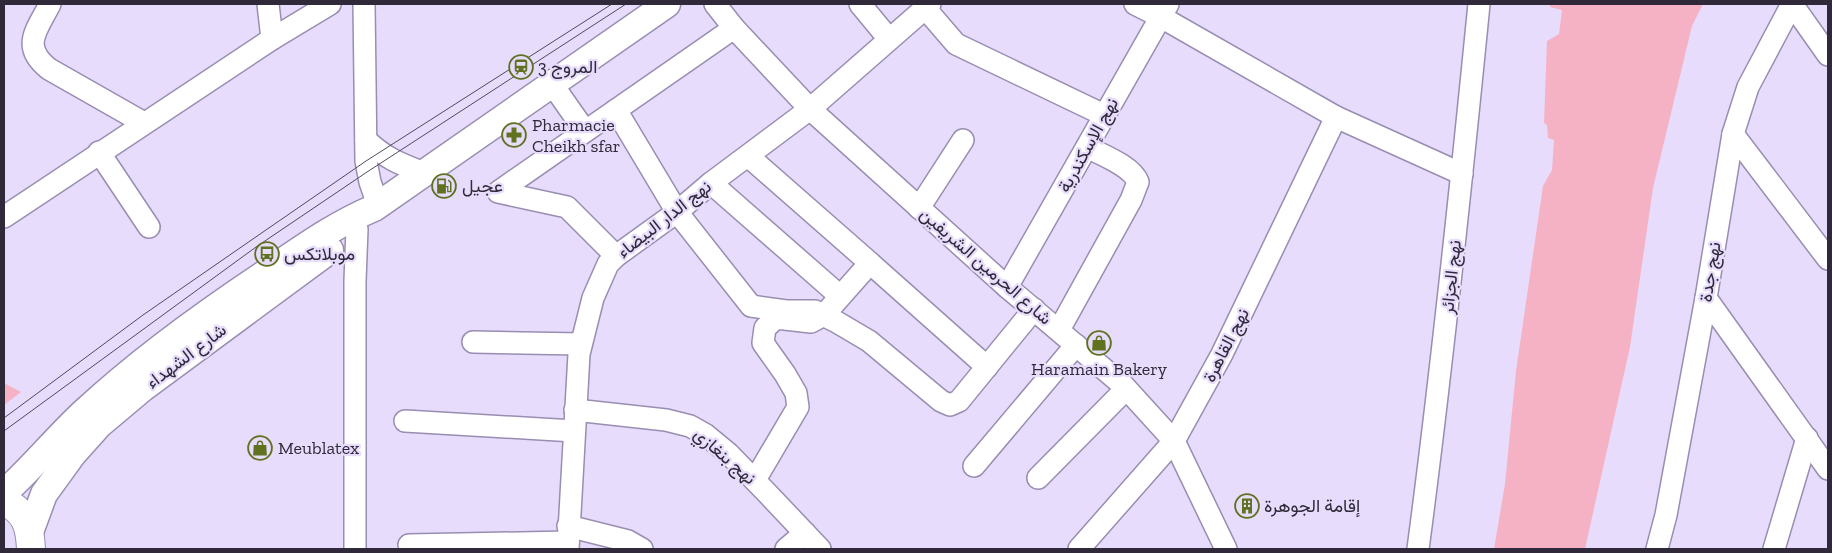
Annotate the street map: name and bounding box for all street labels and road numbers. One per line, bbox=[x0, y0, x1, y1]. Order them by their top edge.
street label: نهج الإسكندرية bbox=[1053, 94, 1124, 197]
street label: نهج الدار البيضاء bbox=[612, 175, 716, 263]
street label: شارع الحرمين الشريفين bbox=[915, 203, 1056, 330]
street label: نهج الجزائر bbox=[1436, 239, 1467, 316]
street label: نهج جدة bbox=[1694, 240, 1727, 304]
street label: نهج القاهرة bbox=[1198, 304, 1255, 386]
street label: شارع الشهداء bbox=[142, 319, 231, 394]
street label: نهج بنغازي bbox=[687, 423, 761, 492]

